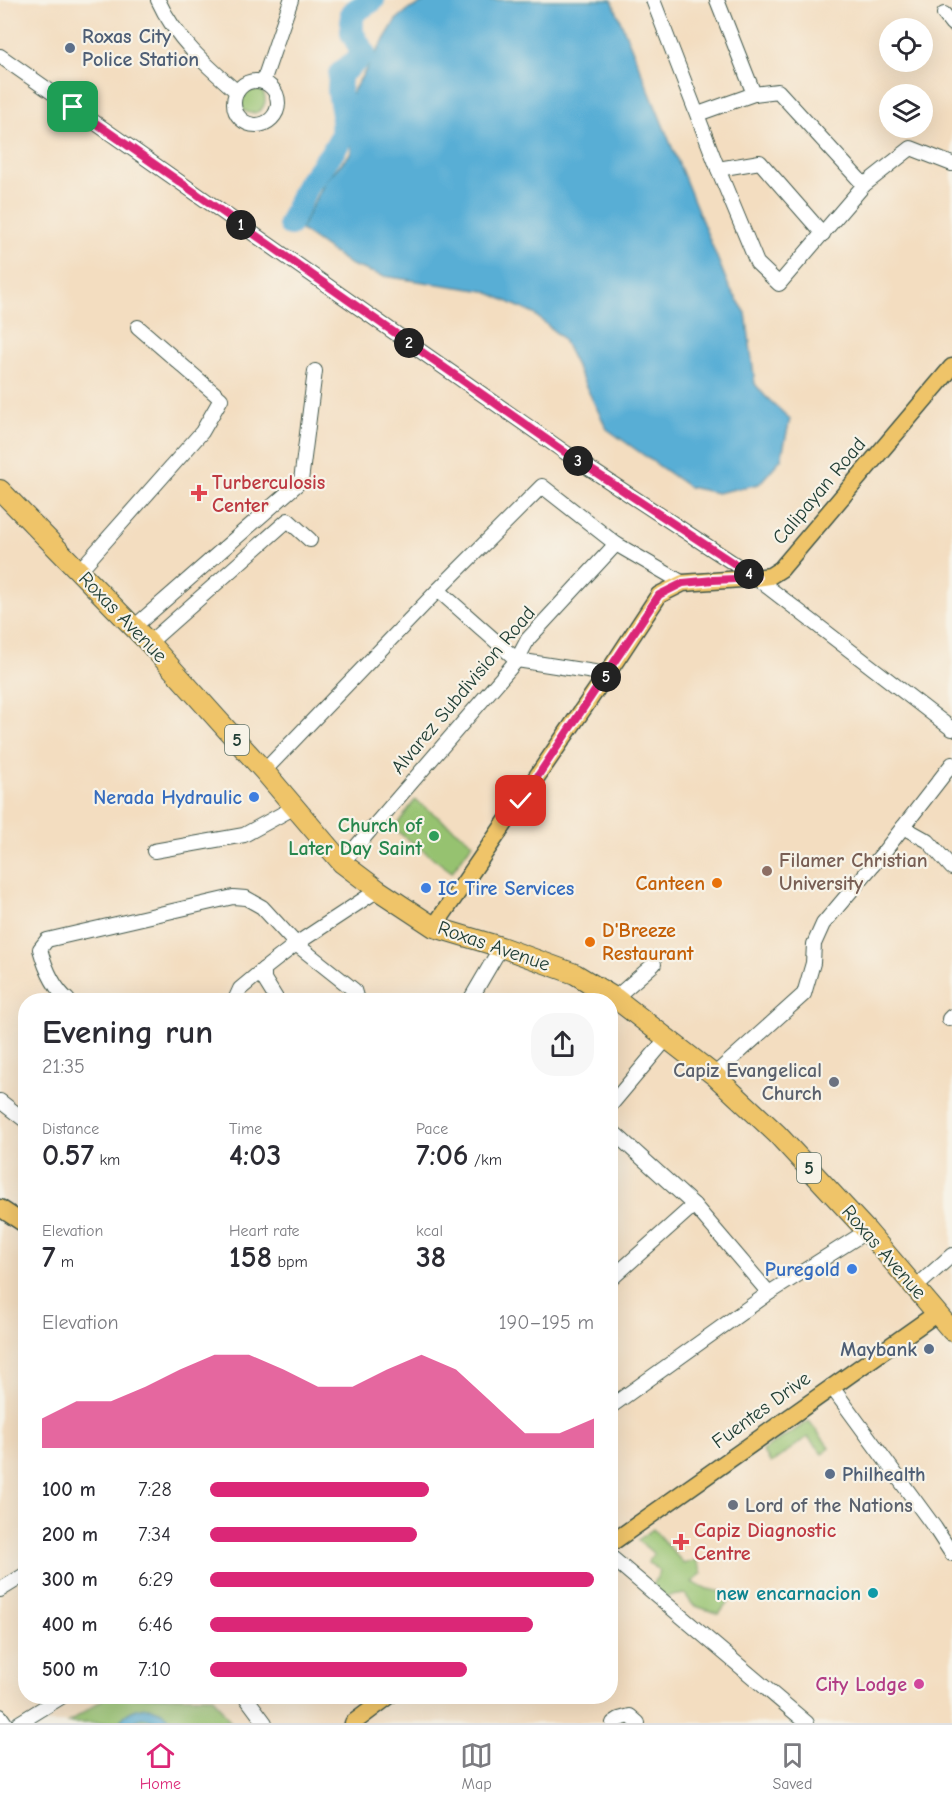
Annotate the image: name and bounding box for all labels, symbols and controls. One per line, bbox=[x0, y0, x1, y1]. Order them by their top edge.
map controls bbox=[879, 18, 933, 138]
button: locate bbox=[879, 18, 933, 72]
place label: Roxas City Police Station bbox=[82, 25, 199, 71]
marker: Roxas City Police Station bbox=[63, 41, 77, 55]
pin bbox=[47, 81, 98, 132]
button: layers bbox=[879, 84, 933, 138]
icon: arrive bbox=[56, 90, 89, 123]
pin: 1 bbox=[226, 210, 256, 240]
text: 1 bbox=[238, 216, 244, 234]
pin: 2 bbox=[394, 328, 424, 358]
text: 2 bbox=[405, 334, 413, 352]
street label: Calipayan Road bbox=[768, 433, 870, 549]
pin: 3 bbox=[563, 446, 593, 476]
text: 3 bbox=[574, 452, 582, 470]
place label: Turberculosis Center bbox=[212, 471, 325, 517]
marker: Turberculosis Center bbox=[190, 484, 208, 502]
pin: 4 bbox=[734, 559, 764, 589]
text: 4 bbox=[745, 565, 753, 583]
street label: Roxas Avenue bbox=[74, 567, 172, 667]
street label: Alvarez Subdivision Road bbox=[386, 602, 540, 778]
pin: 5 bbox=[591, 662, 621, 692]
text: 5 bbox=[602, 668, 610, 686]
road number: 5 bbox=[225, 725, 249, 755]
pin bbox=[495, 775, 546, 826]
icon: check bbox=[504, 784, 537, 817]
place label: Nerada Hydraulic bbox=[93, 786, 243, 809]
marker: Nerada Hydraulic bbox=[247, 790, 261, 804]
place label: Church of Later Day Saint bbox=[288, 814, 424, 860]
marker: Church of Later Day Saint bbox=[427, 829, 441, 843]
place label: Filamer Christian University bbox=[779, 849, 928, 895]
marker: Filamer Christian University bbox=[760, 864, 774, 878]
place label: Canteen bbox=[635, 872, 705, 895]
marker: Canteen bbox=[710, 876, 724, 890]
place label: IC Tire Services bbox=[438, 877, 574, 900]
marker: IC Tire Services bbox=[419, 881, 433, 895]
street label: Roxas Avenue bbox=[435, 916, 553, 976]
place label: D'Breeze Restaurant bbox=[602, 919, 694, 965]
marker: D'Breeze Restaurant bbox=[583, 935, 597, 949]
text: Evening run bbox=[42, 1013, 213, 1051]
button: share bbox=[531, 1013, 594, 1076]
text: 21:35 bbox=[42, 1055, 85, 1078]
place label: Capiz Evangelical Church bbox=[673, 1059, 822, 1105]
marker: Capiz Evangelical Church bbox=[827, 1075, 841, 1089]
text: Distance bbox=[42, 1120, 99, 1138]
text: Time bbox=[229, 1120, 262, 1138]
text: Pace bbox=[416, 1120, 448, 1138]
text: 0.57 bbox=[42, 1138, 94, 1173]
text: 4:03 bbox=[229, 1138, 281, 1173]
text: 7:06 bbox=[416, 1138, 469, 1173]
text: km bbox=[94, 1151, 120, 1169]
text: /km bbox=[469, 1151, 502, 1169]
road number: 5 bbox=[797, 1153, 821, 1183]
street label: Roxas Avenue bbox=[837, 1200, 931, 1304]
text: Elevation bbox=[42, 1222, 103, 1240]
text: Heart rate bbox=[229, 1222, 300, 1240]
text: kcal bbox=[416, 1222, 443, 1240]
text: 7 bbox=[42, 1240, 56, 1275]
text: 158 bbox=[229, 1240, 272, 1275]
text: 38 bbox=[416, 1240, 446, 1275]
text: m bbox=[56, 1253, 74, 1271]
text: bpm bbox=[272, 1253, 308, 1271]
place label: Puregold bbox=[765, 1258, 840, 1281]
marker: Puregold bbox=[845, 1262, 859, 1276]
text: Elevation bbox=[42, 1311, 119, 1334]
text: 190–195 m bbox=[499, 1311, 594, 1334]
place label: Maybank bbox=[840, 1338, 917, 1361]
marker: Maybank bbox=[922, 1342, 936, 1356]
street label: Fuentes Drive bbox=[707, 1367, 815, 1453]
place label: Philhealth bbox=[842, 1463, 926, 1486]
marker: Philhealth bbox=[823, 1467, 837, 1481]
text: 100 m bbox=[42, 1478, 96, 1501]
text: 7:28 bbox=[138, 1478, 172, 1501]
place label: Lord of the Nations bbox=[745, 1494, 913, 1517]
marker: Lord of the Nations bbox=[726, 1498, 740, 1512]
place label: Capiz Diagnostic Centre bbox=[694, 1519, 837, 1565]
text: 200 m bbox=[42, 1523, 98, 1546]
text: 7:34 bbox=[138, 1523, 171, 1546]
marker: Capiz Diagnostic Centre bbox=[672, 1533, 690, 1551]
text: 300 m bbox=[42, 1568, 98, 1591]
text: 6:29 bbox=[138, 1568, 174, 1591]
place label: new encarnacion bbox=[716, 1582, 861, 1605]
marker: new encarnacion bbox=[866, 1586, 880, 1600]
text: 400 m bbox=[42, 1613, 97, 1636]
text: 6:46 bbox=[138, 1613, 173, 1636]
text: 500 m bbox=[42, 1658, 99, 1681]
text: 7:10 bbox=[138, 1658, 171, 1681]
place label: City Lodge bbox=[815, 1673, 907, 1696]
marker: City Lodge bbox=[912, 1677, 926, 1691]
tab: Home bbox=[140, 1739, 181, 1793]
tab: Map bbox=[460, 1739, 493, 1793]
tab: Saved bbox=[772, 1739, 812, 1793]

